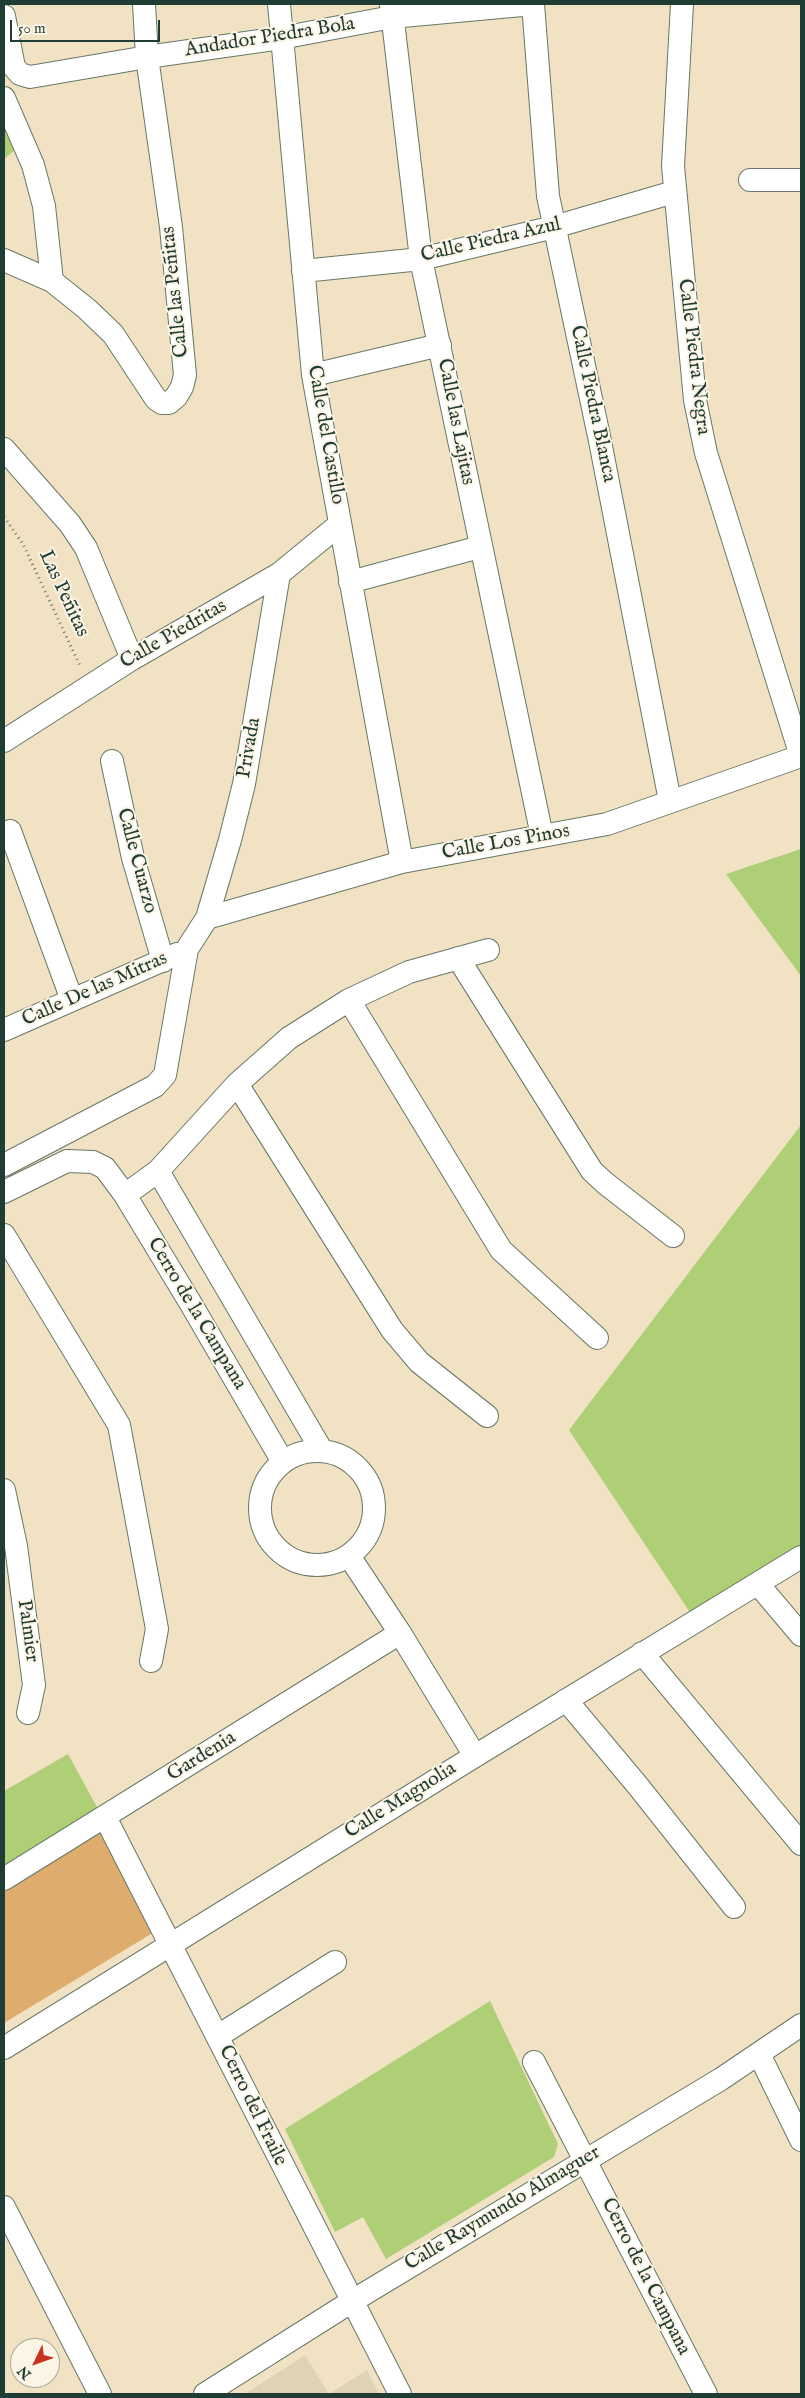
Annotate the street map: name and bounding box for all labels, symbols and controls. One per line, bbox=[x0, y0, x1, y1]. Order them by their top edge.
scale bar bbox=[12, 10, 162, 42]
street label: Andador Piedra Bola bbox=[183, 13, 357, 63]
text: 50 m bbox=[18, 19, 46, 38]
street label: Calle Piedra Azul bbox=[419, 213, 563, 269]
street label: Calle las Peñitas bbox=[157, 225, 195, 359]
street label: Calle Piedra Negra bbox=[672, 278, 714, 436]
street label: Calle Piedra Blanca bbox=[564, 323, 620, 485]
street label: Calle las Lajitas bbox=[431, 357, 479, 487]
street label: Calle del Castillo bbox=[301, 364, 349, 506]
street label: Las Peñitas bbox=[32, 547, 94, 641]
street label: Calle Piedritas bbox=[116, 595, 232, 675]
street label: Privada bbox=[233, 716, 267, 780]
street label: Calle Cuarzo bbox=[110, 806, 162, 916]
street label: Calle Los Pinos bbox=[440, 820, 572, 866]
street label: Calle De las Mitras bbox=[19, 947, 171, 1033]
street label: Cerro de la Campana bbox=[141, 1234, 251, 1394]
street label: Palmier bbox=[11, 1598, 43, 1664]
street label: Gardenia bbox=[163, 1727, 241, 1787]
street label: Calle Magnolia bbox=[341, 1757, 461, 1845]
street label: Cerro del Fraile bbox=[212, 2042, 292, 2170]
street label: Calle Raymundo Almaguer bbox=[401, 2141, 605, 2277]
street label: Cerro de la Campana bbox=[595, 2194, 695, 2360]
north arrow bbox=[10, 2338, 60, 2388]
text: N bbox=[14, 2362, 35, 2383]

